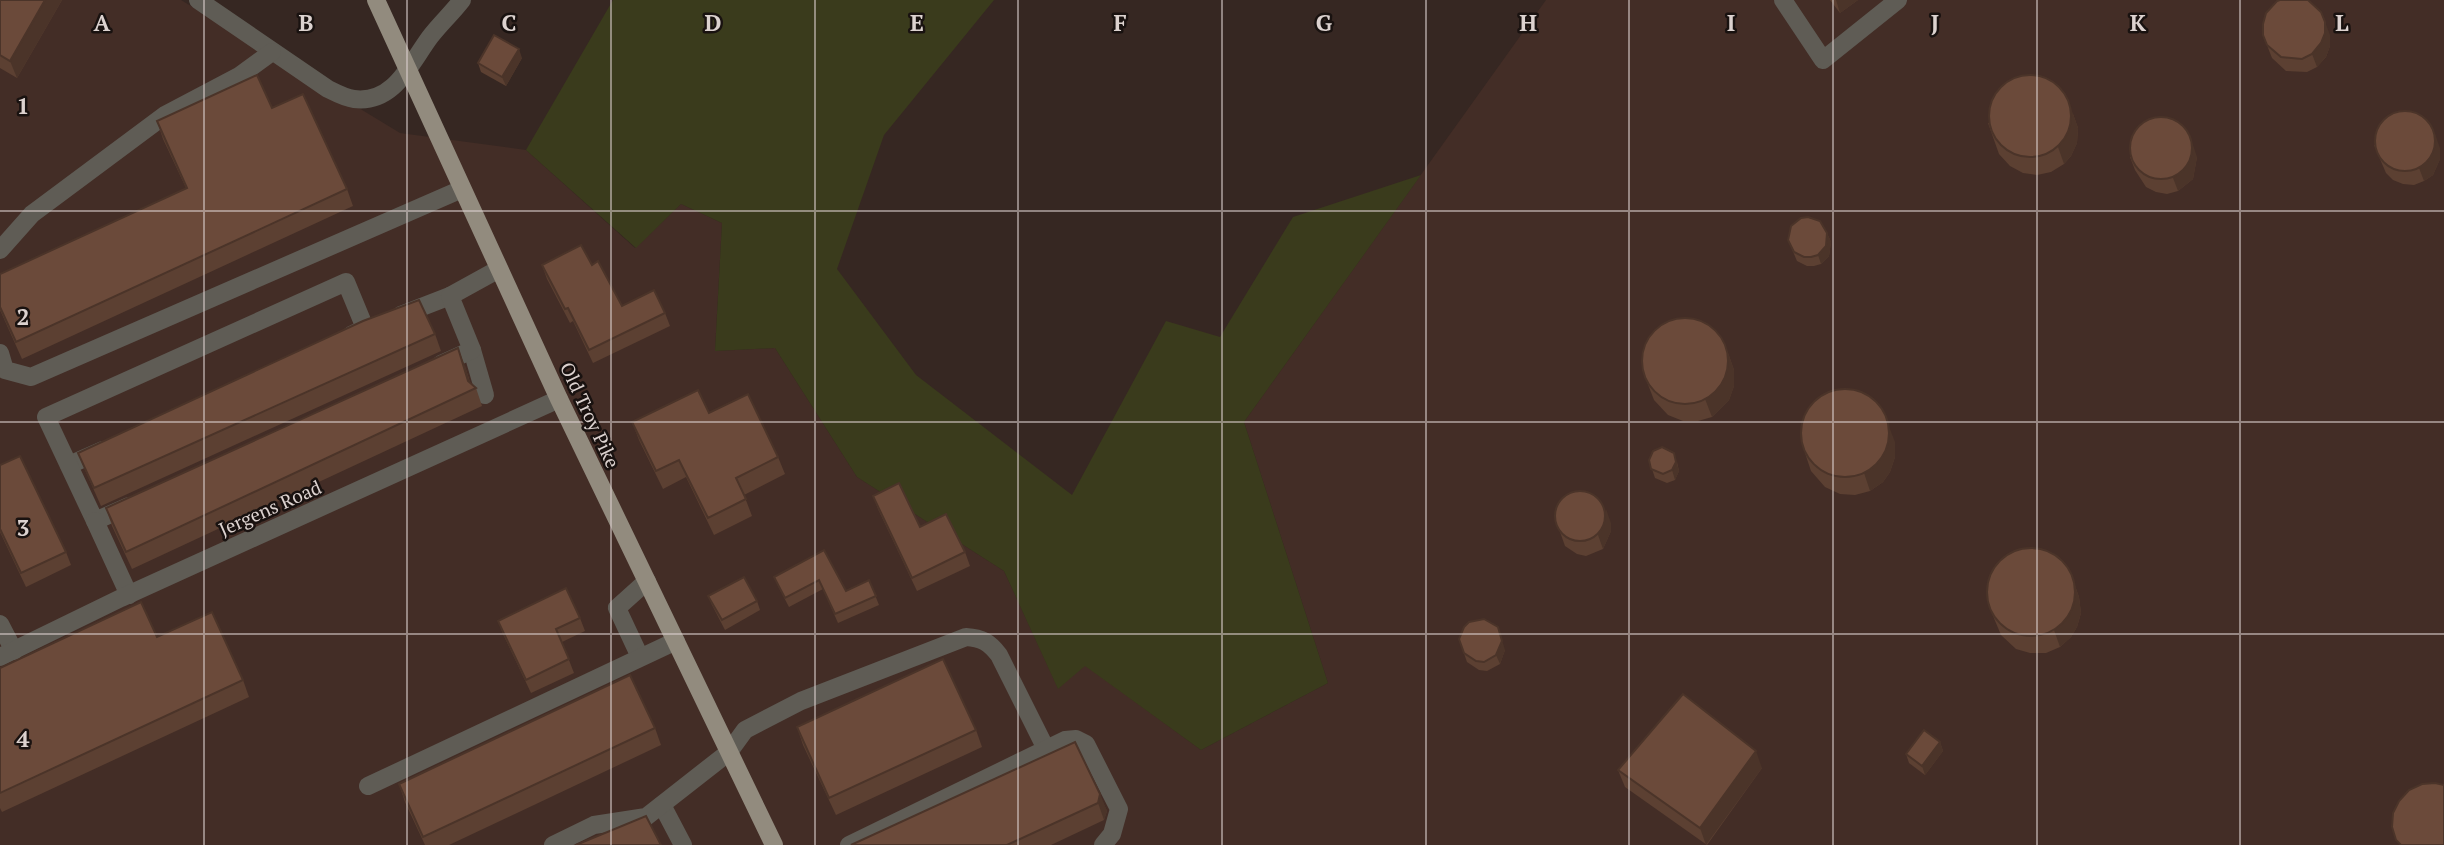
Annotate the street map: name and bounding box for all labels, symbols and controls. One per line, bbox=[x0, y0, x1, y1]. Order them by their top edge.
text: A bbox=[94, 7, 111, 38]
text: B bbox=[299, 7, 314, 38]
text: C bbox=[502, 7, 517, 38]
text: D bbox=[705, 7, 722, 38]
text: E bbox=[910, 7, 924, 38]
text: F bbox=[1113, 7, 1127, 38]
text: G bbox=[1316, 7, 1333, 38]
text: H bbox=[1519, 7, 1537, 38]
text: I bbox=[1727, 7, 1735, 38]
text: J bbox=[1931, 7, 1939, 38]
text: K bbox=[2130, 7, 2147, 38]
text: L bbox=[2335, 7, 2349, 38]
text: 1 bbox=[17, 90, 30, 121]
text: 2 bbox=[17, 301, 30, 332]
street label: Old Troy Pike bbox=[555, 358, 626, 472]
street label: Jergens Road bbox=[215, 474, 325, 541]
text: 3 bbox=[17, 512, 30, 543]
text: 4 bbox=[17, 723, 30, 754]

